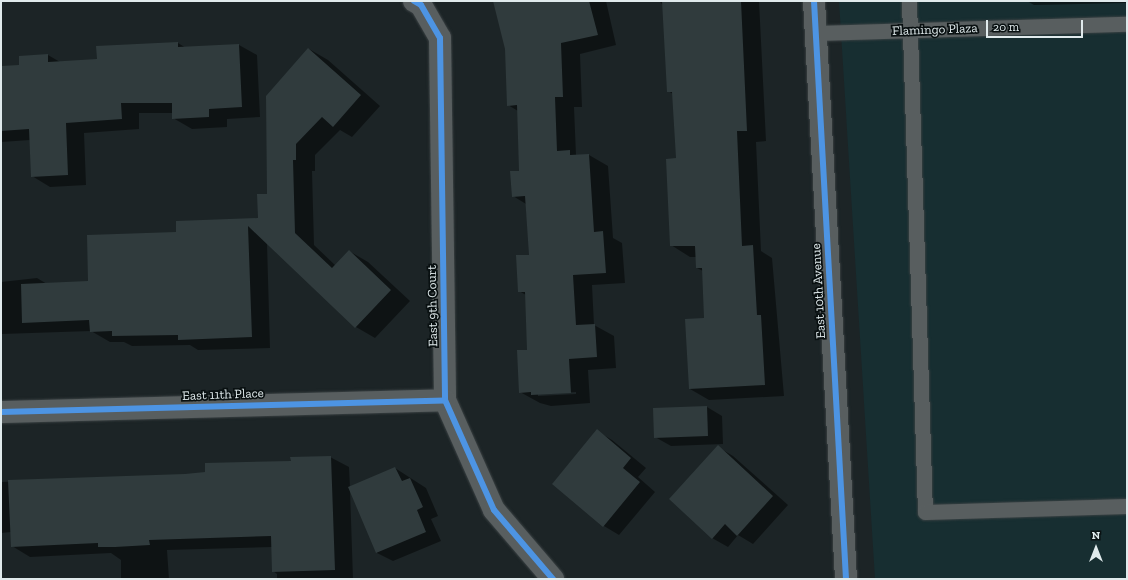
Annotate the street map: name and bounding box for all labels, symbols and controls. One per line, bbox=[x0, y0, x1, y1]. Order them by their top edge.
scale bar bbox=[988, 12, 1085, 38]
text: 20 m bbox=[993, 20, 1019, 34]
street label: Flamingo Plaza bbox=[892, 21, 978, 39]
street label: East 10th Avenue bbox=[809, 243, 829, 339]
street label: East 9th Court bbox=[424, 265, 442, 347]
street label: East 11th Place bbox=[182, 386, 264, 404]
north arrow bbox=[1076, 528, 1116, 568]
text: N bbox=[1092, 529, 1100, 542]

